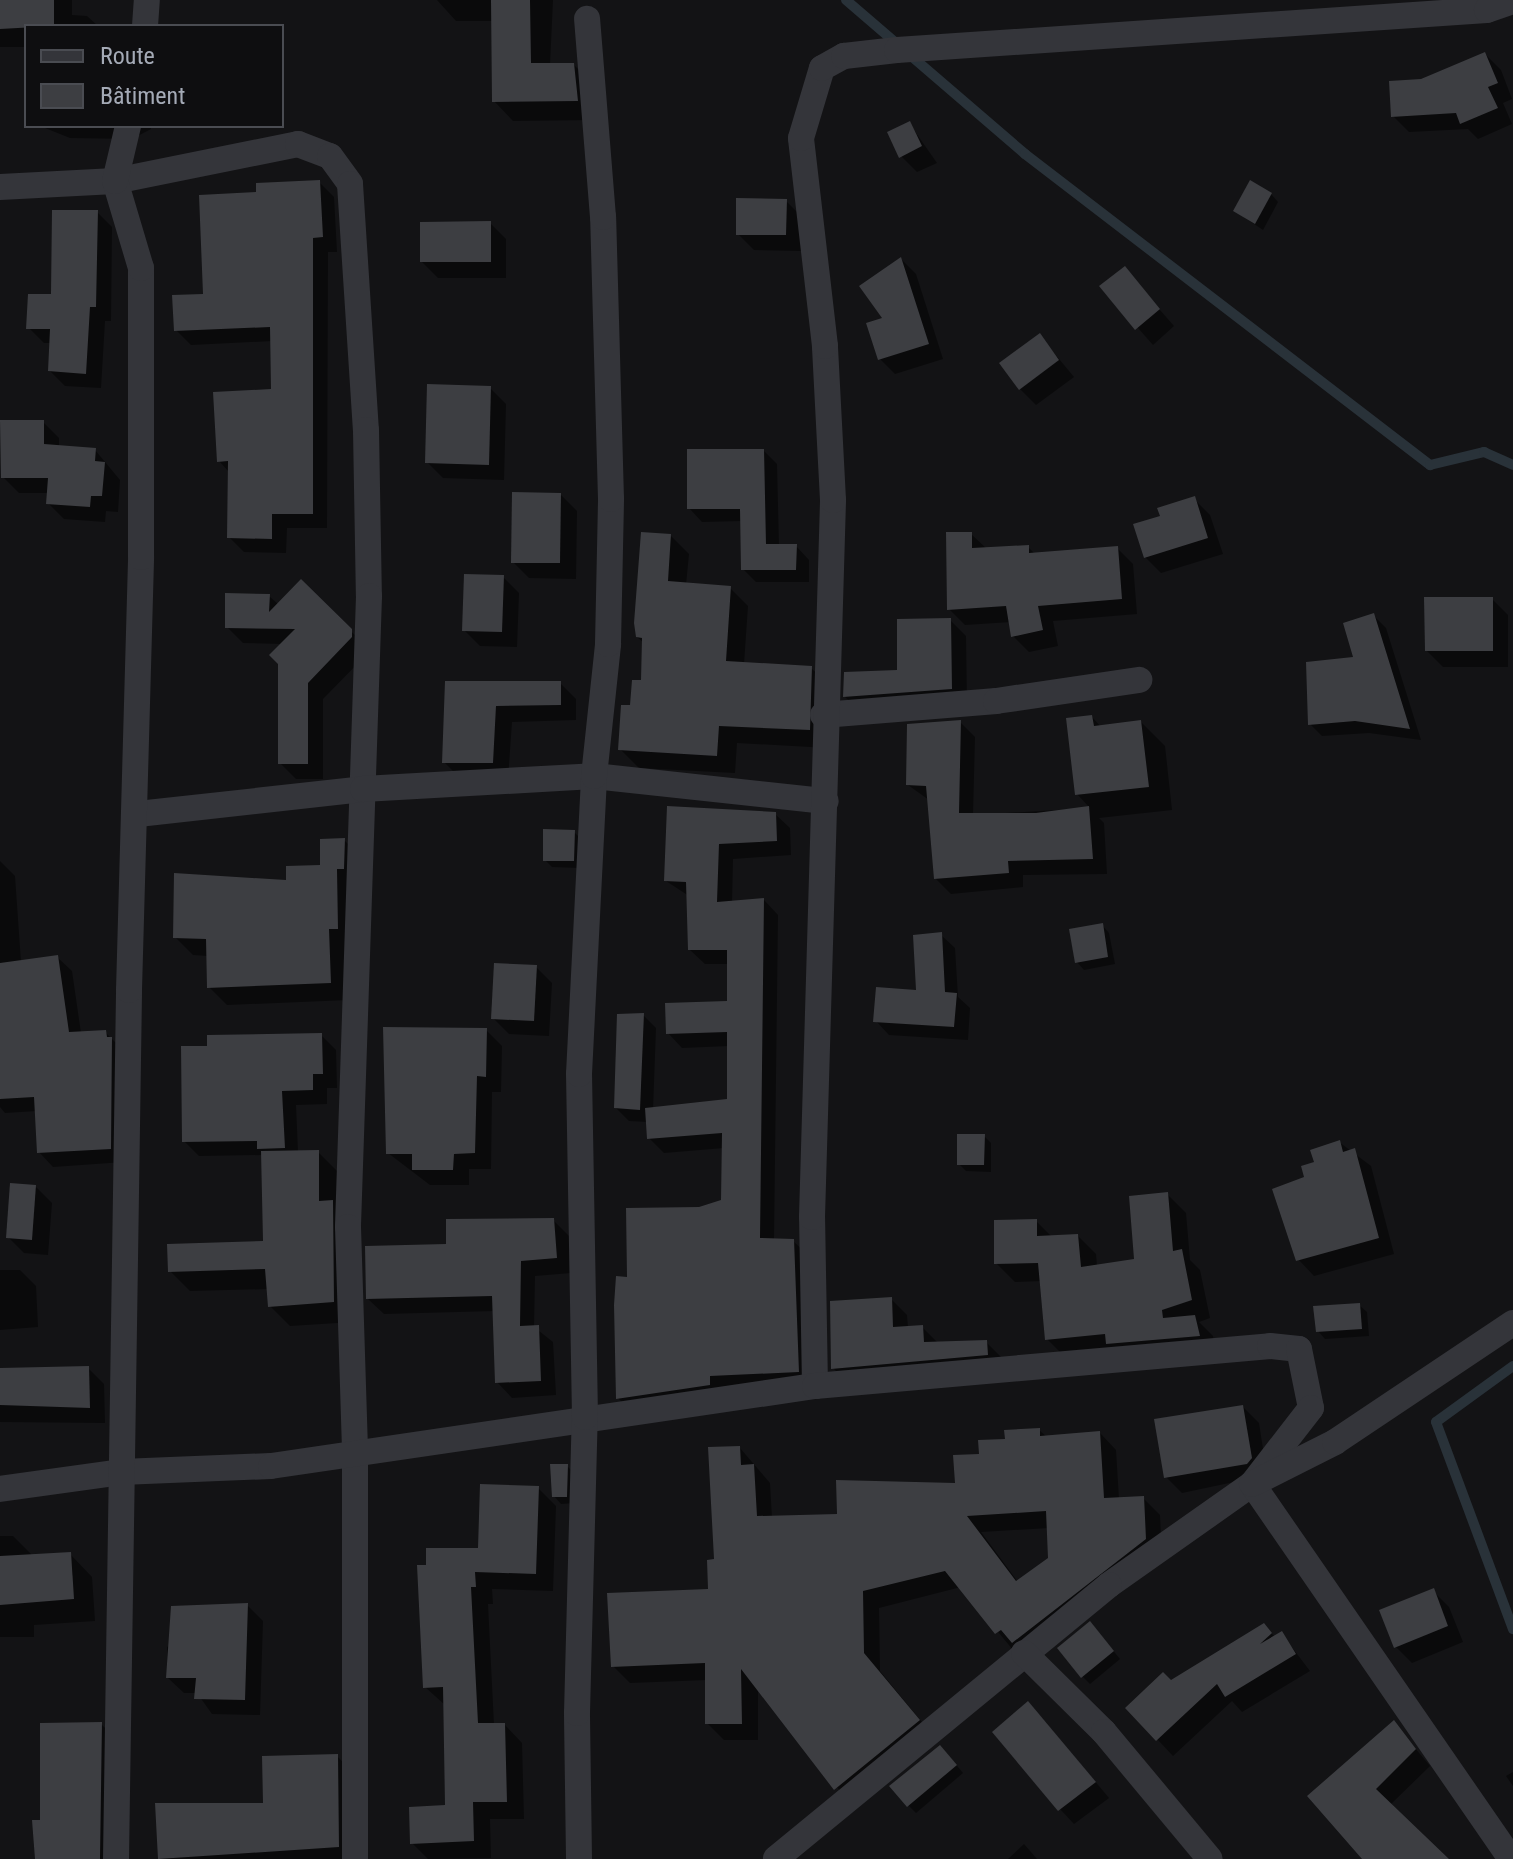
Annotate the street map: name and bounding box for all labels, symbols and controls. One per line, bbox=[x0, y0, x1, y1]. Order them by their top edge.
legend bbox=[24, 24, 284, 128]
text: Route bbox=[100, 42, 155, 70]
text: Bâtiment bbox=[100, 82, 185, 110]

